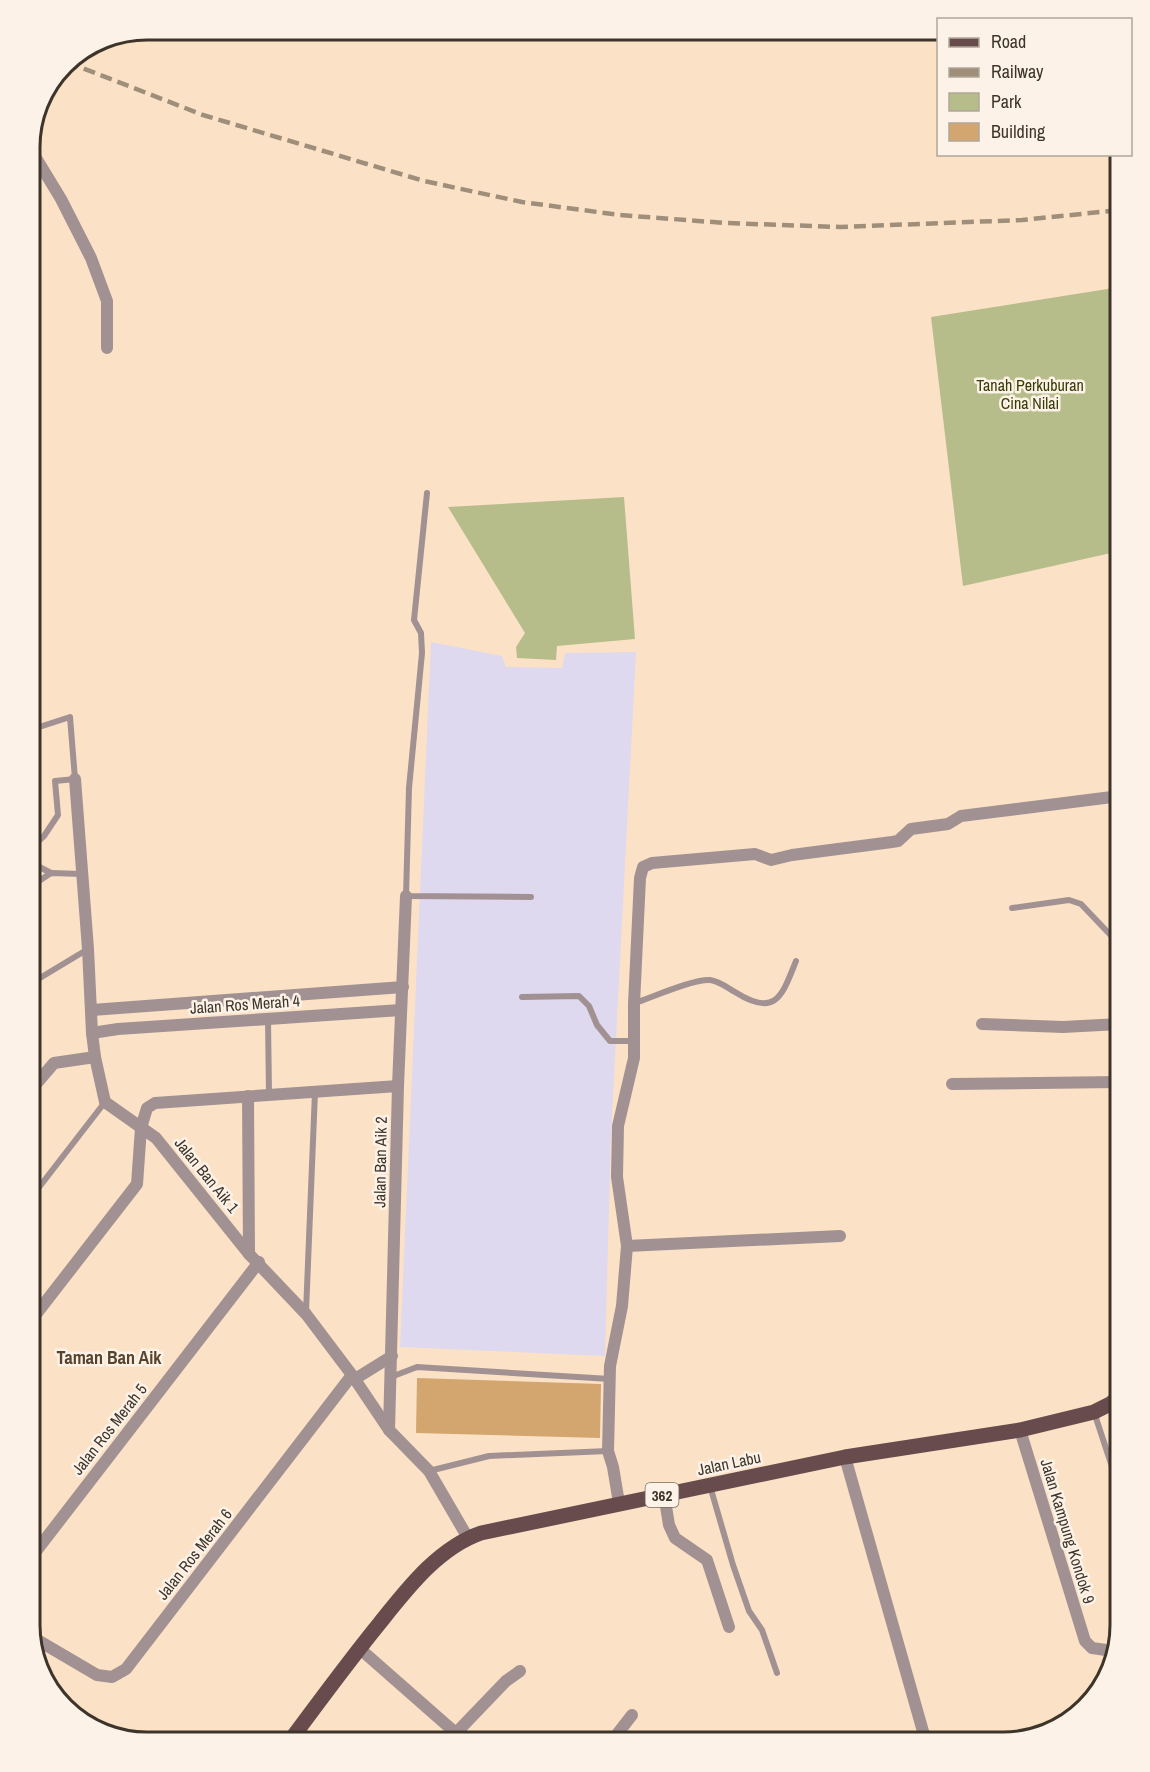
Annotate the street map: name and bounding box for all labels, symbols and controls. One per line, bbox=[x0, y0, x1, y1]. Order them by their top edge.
legend bbox=[937, 18, 1132, 156]
text: Road bbox=[991, 29, 1026, 54]
text: Railway bbox=[991, 59, 1044, 84]
text: Park bbox=[991, 89, 1022, 114]
text: Building bbox=[991, 119, 1046, 144]
park label: Tanah Perkuburan Cina Nilai bbox=[976, 374, 1084, 414]
street label: Jalan Ros Merah 4 bbox=[189, 989, 301, 1019]
street label: Jalan Ban Aik 2 bbox=[368, 1116, 392, 1208]
street label: Jalan Ban Aik 1 bbox=[170, 1133, 245, 1218]
district label: Taman Ban Aik bbox=[56, 1345, 162, 1370]
street label: Jalan Ros Merah 5 bbox=[66, 1379, 152, 1479]
street label: Jalan Labu bbox=[695, 1446, 763, 1480]
street label: Jalan Kampung Kondok 9 bbox=[1036, 1456, 1100, 1606]
road number: 362 bbox=[646, 1483, 678, 1507]
street label: Jalan Ros Merah 6 bbox=[151, 1504, 237, 1604]

